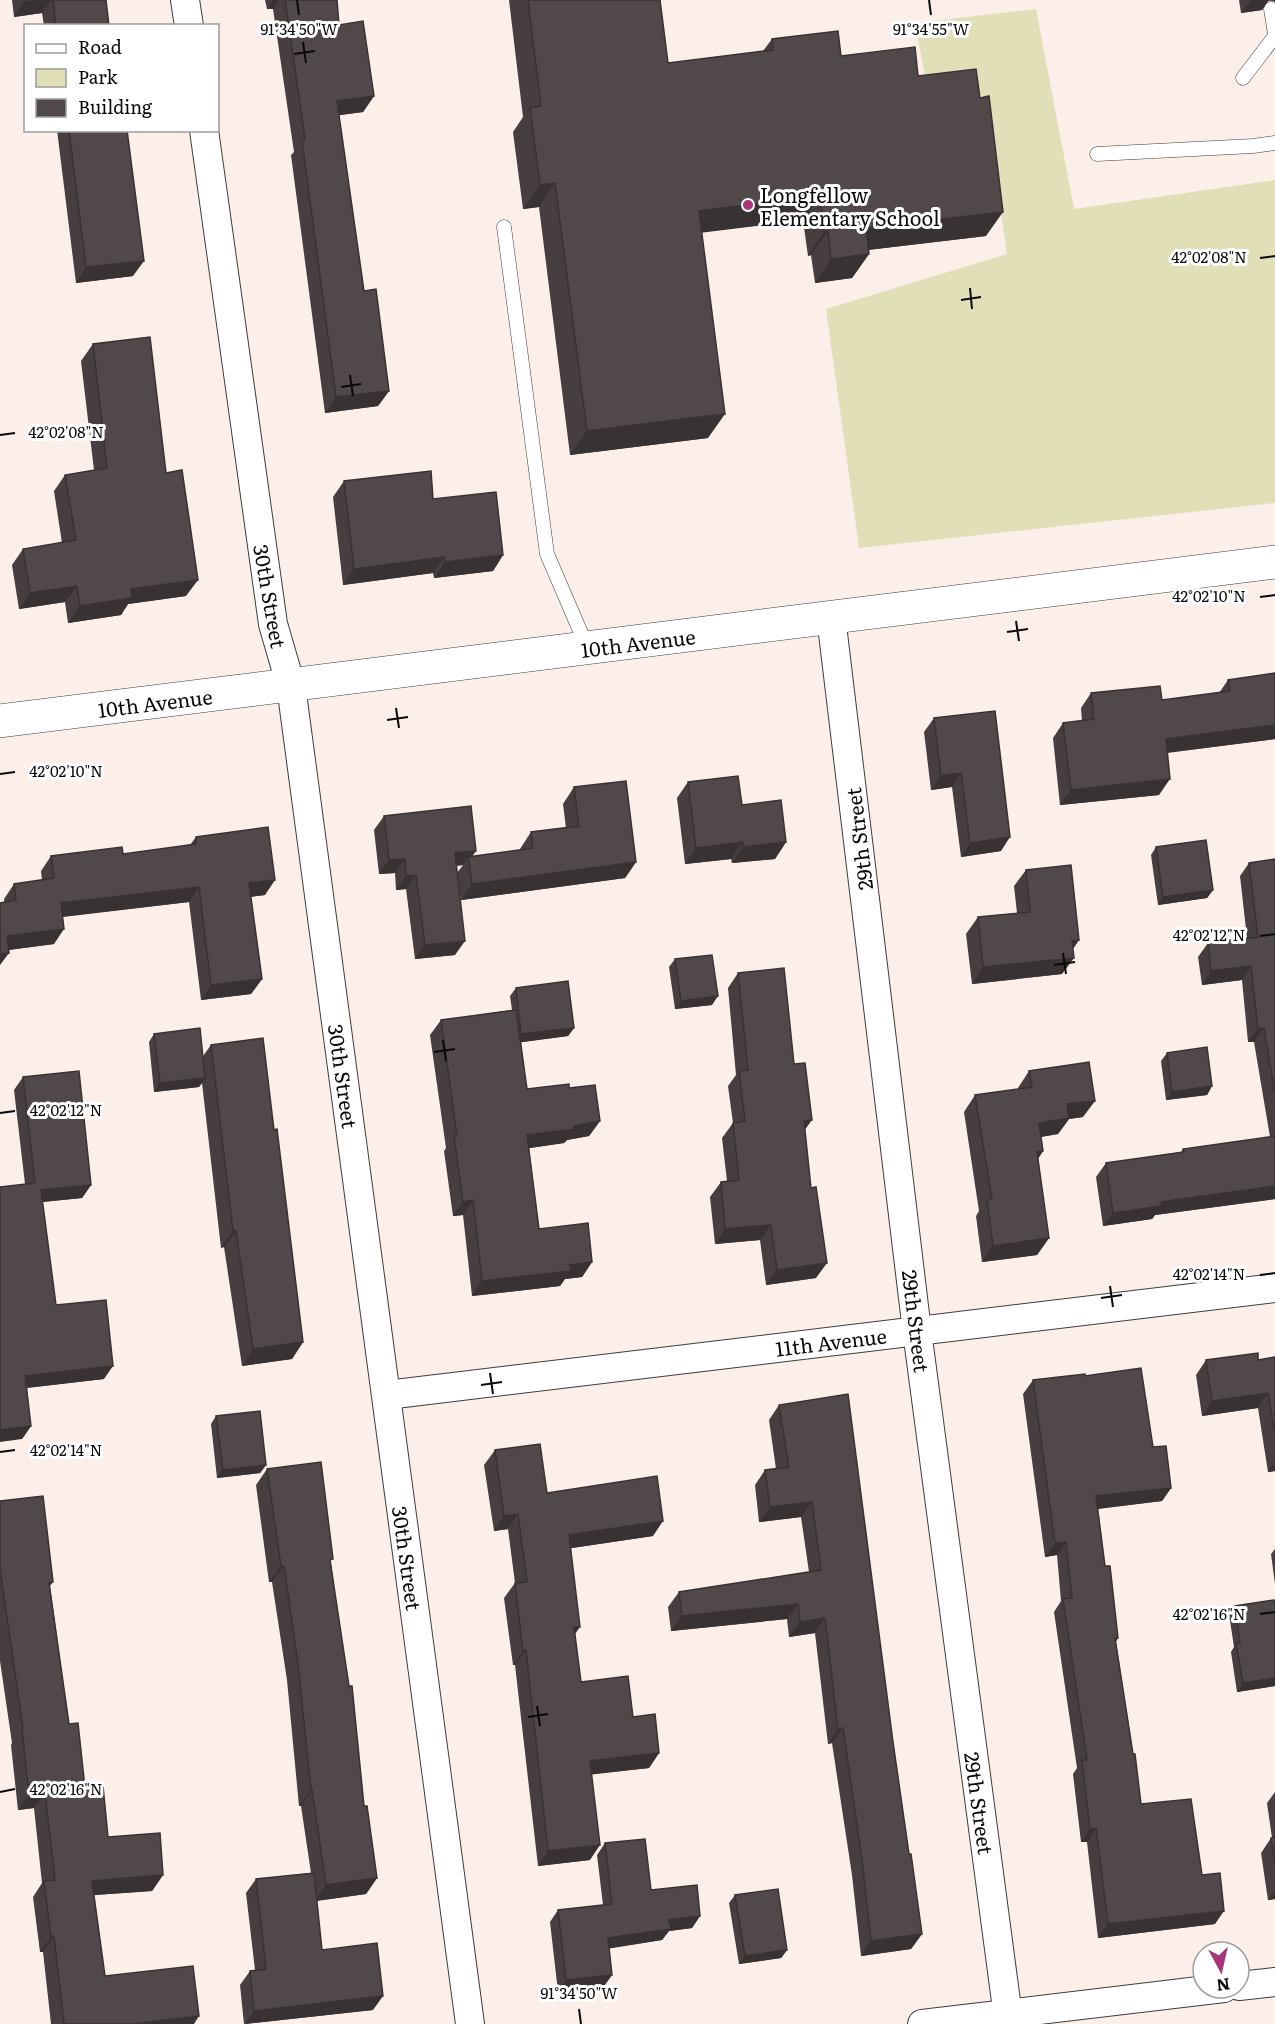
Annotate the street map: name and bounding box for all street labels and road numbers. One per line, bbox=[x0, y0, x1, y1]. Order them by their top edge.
street label: 30th Street bbox=[247, 542, 295, 650]
street label: 10th Avenue bbox=[579, 620, 697, 664]
street label: 10th Avenue bbox=[96, 680, 214, 724]
street label: 29th Street bbox=[837, 786, 879, 892]
street label: 30th Street bbox=[322, 1022, 366, 1130]
street label: 29th Street bbox=[896, 1268, 938, 1374]
street label: 11th Avenue bbox=[774, 1319, 888, 1363]
street label: 30th Street bbox=[386, 1504, 430, 1612]
street label: 29th Street bbox=[958, 1750, 1002, 1856]

